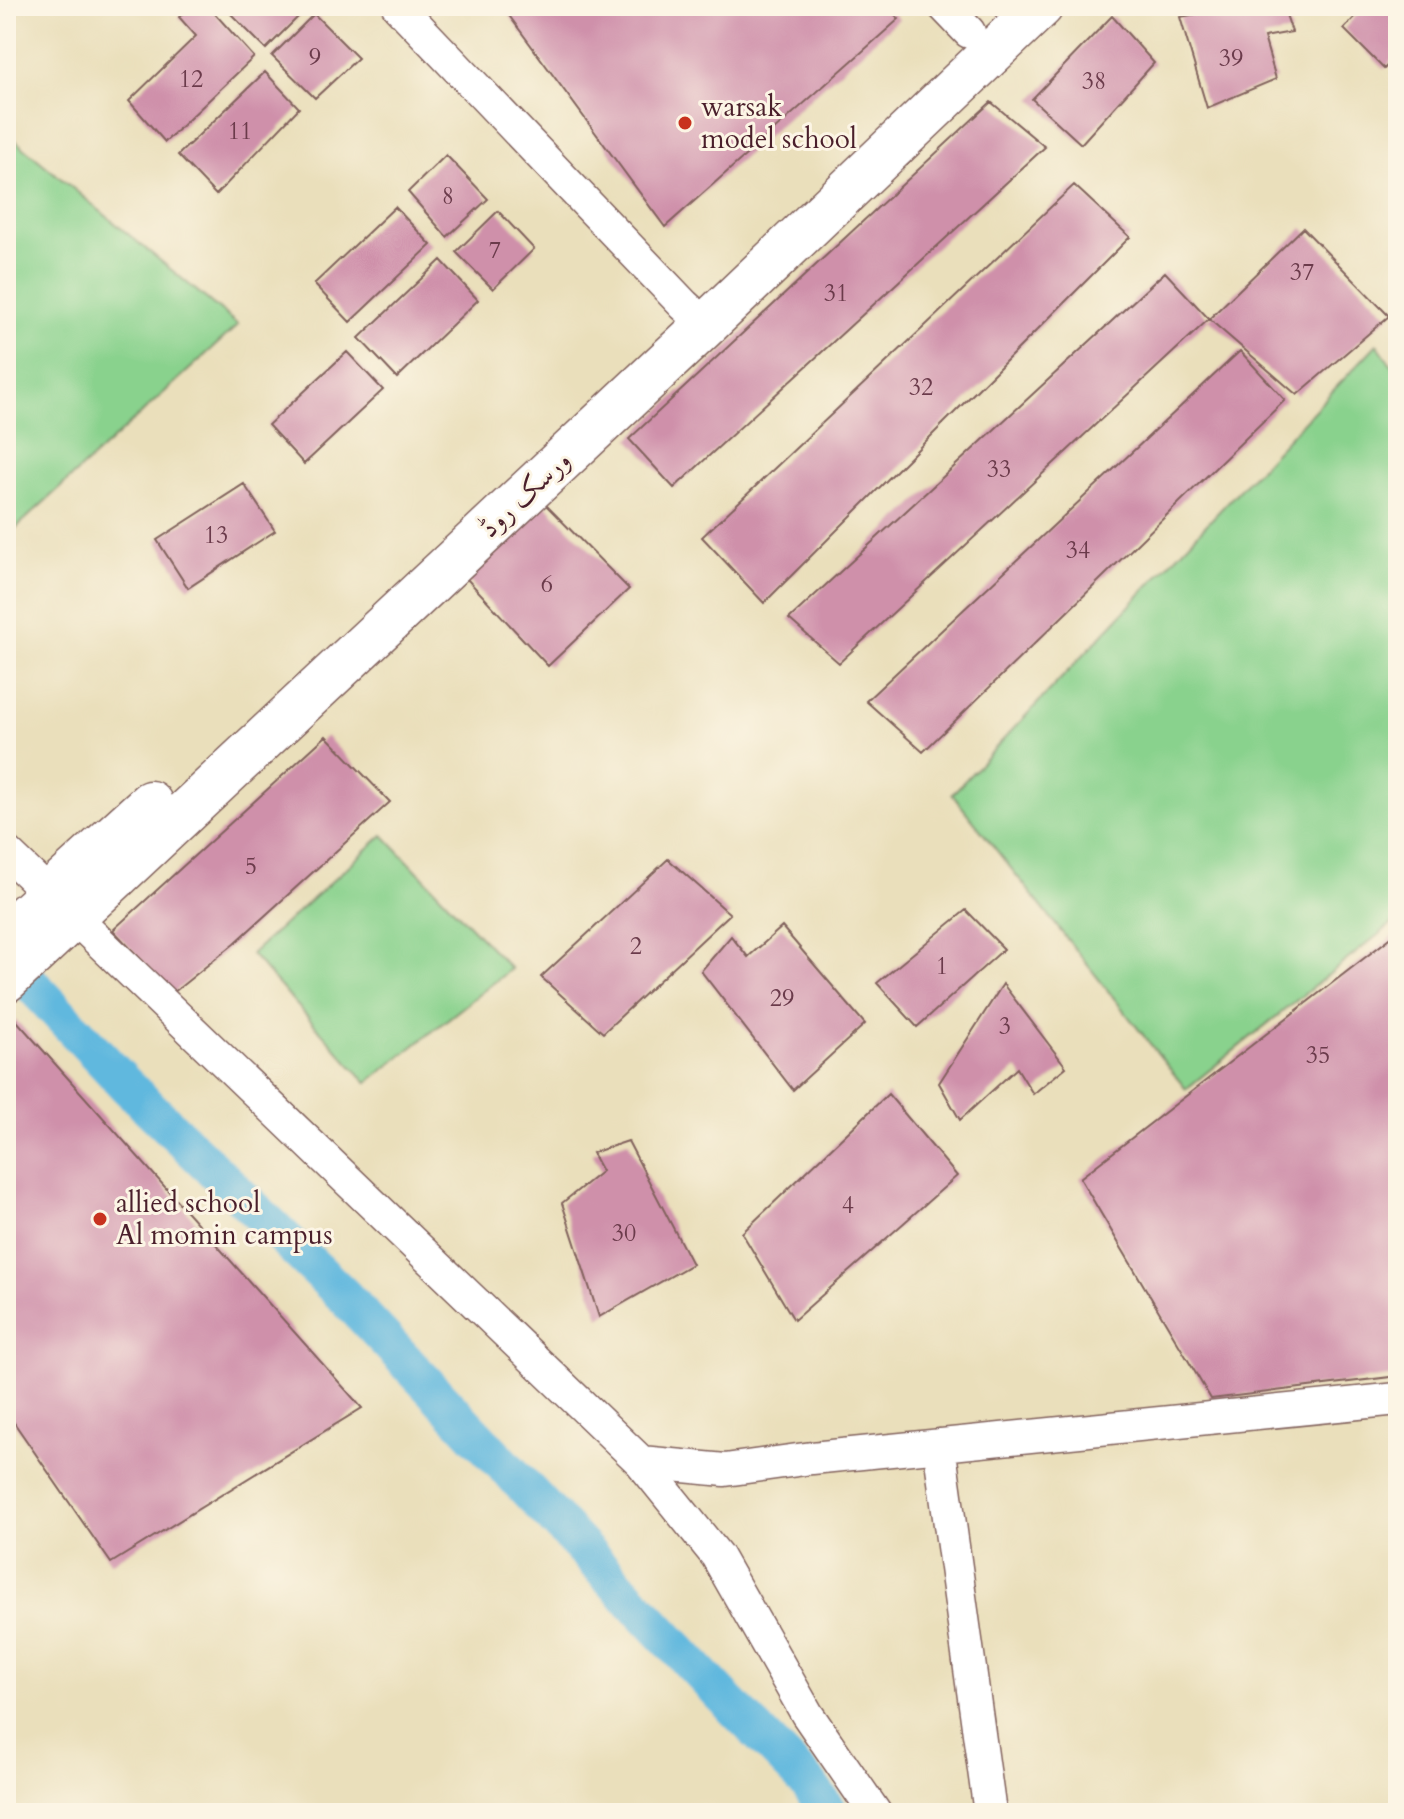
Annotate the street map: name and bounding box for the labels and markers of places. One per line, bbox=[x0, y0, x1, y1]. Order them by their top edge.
place label: warsak model school bbox=[701, 88, 857, 158]
marker: warsak model school bbox=[676, 114, 694, 132]
place label: allied school Al momin campus bbox=[116, 1184, 333, 1254]
marker: allied school Al momin campus bbox=[91, 1210, 109, 1228]

